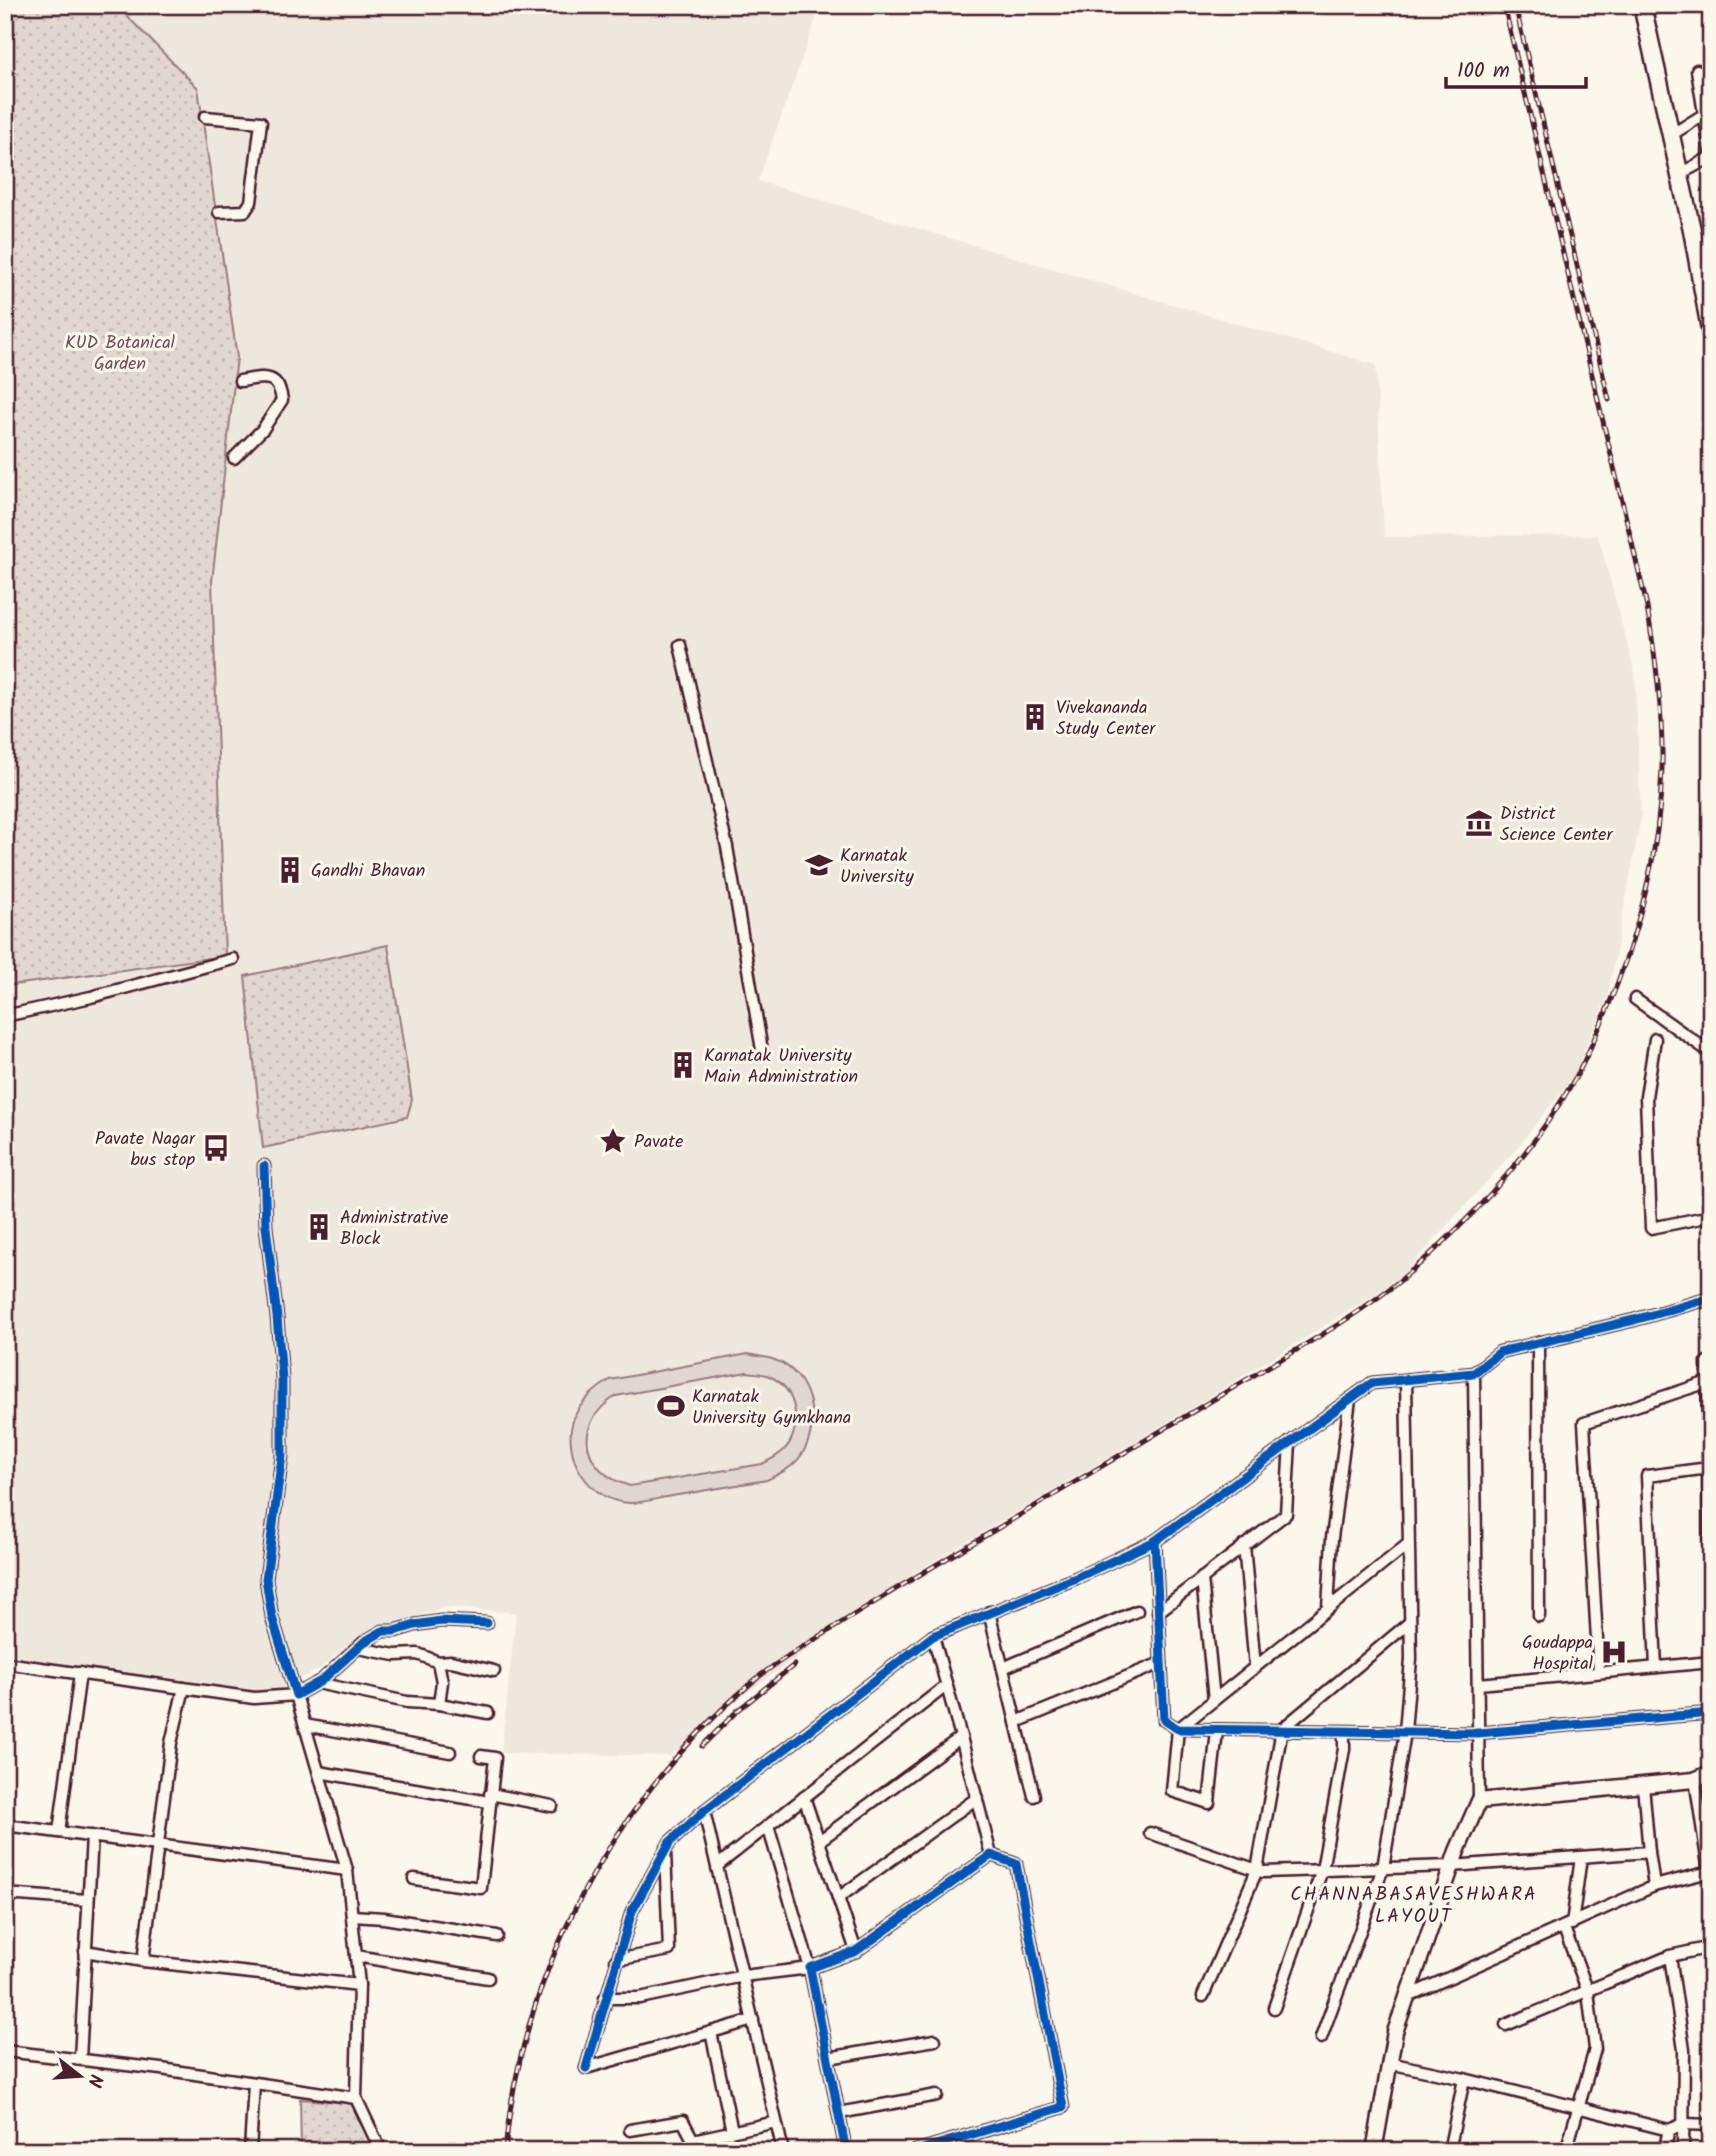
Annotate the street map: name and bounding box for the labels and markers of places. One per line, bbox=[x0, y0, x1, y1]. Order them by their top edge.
place label: Vivekananda Study Center bbox=[1056, 694, 1156, 744]
building icon: Vivekananda Study Center bbox=[1020, 702, 1050, 732]
place label: District Science Center bbox=[1500, 800, 1613, 850]
museum icon: District Science Center bbox=[1464, 808, 1494, 838]
place label: Karnatak University bbox=[840, 842, 914, 892]
school or university icon: Karnatak University bbox=[804, 850, 834, 880]
building icon: Gandhi Bhavan bbox=[275, 855, 305, 885]
place label: Gandhi Bhavan bbox=[311, 857, 425, 886]
place label: Karnatak University Main Administration bbox=[704, 1042, 858, 1092]
building icon: Karnatak University Main Administration bbox=[668, 1050, 698, 1080]
place label: Pavate Nagar bus stop bbox=[95, 1125, 196, 1175]
place icon: Pavate bbox=[598, 1126, 628, 1156]
place label: Pavate bbox=[634, 1128, 683, 1157]
bus stop icon: Pavate Nagar bus stop bbox=[201, 1133, 231, 1163]
place label: Administrative Block bbox=[340, 1204, 448, 1254]
building icon: Administrative Block bbox=[304, 1212, 334, 1242]
place label: Karnatak University Gymkhana bbox=[692, 1383, 851, 1433]
sports icon: Karnatak University Gymkhana bbox=[656, 1391, 686, 1421]
place label: Goudappa Hospital bbox=[1522, 1629, 1594, 1679]
hospital icon: Goudappa Hospital bbox=[1599, 1637, 1629, 1667]

